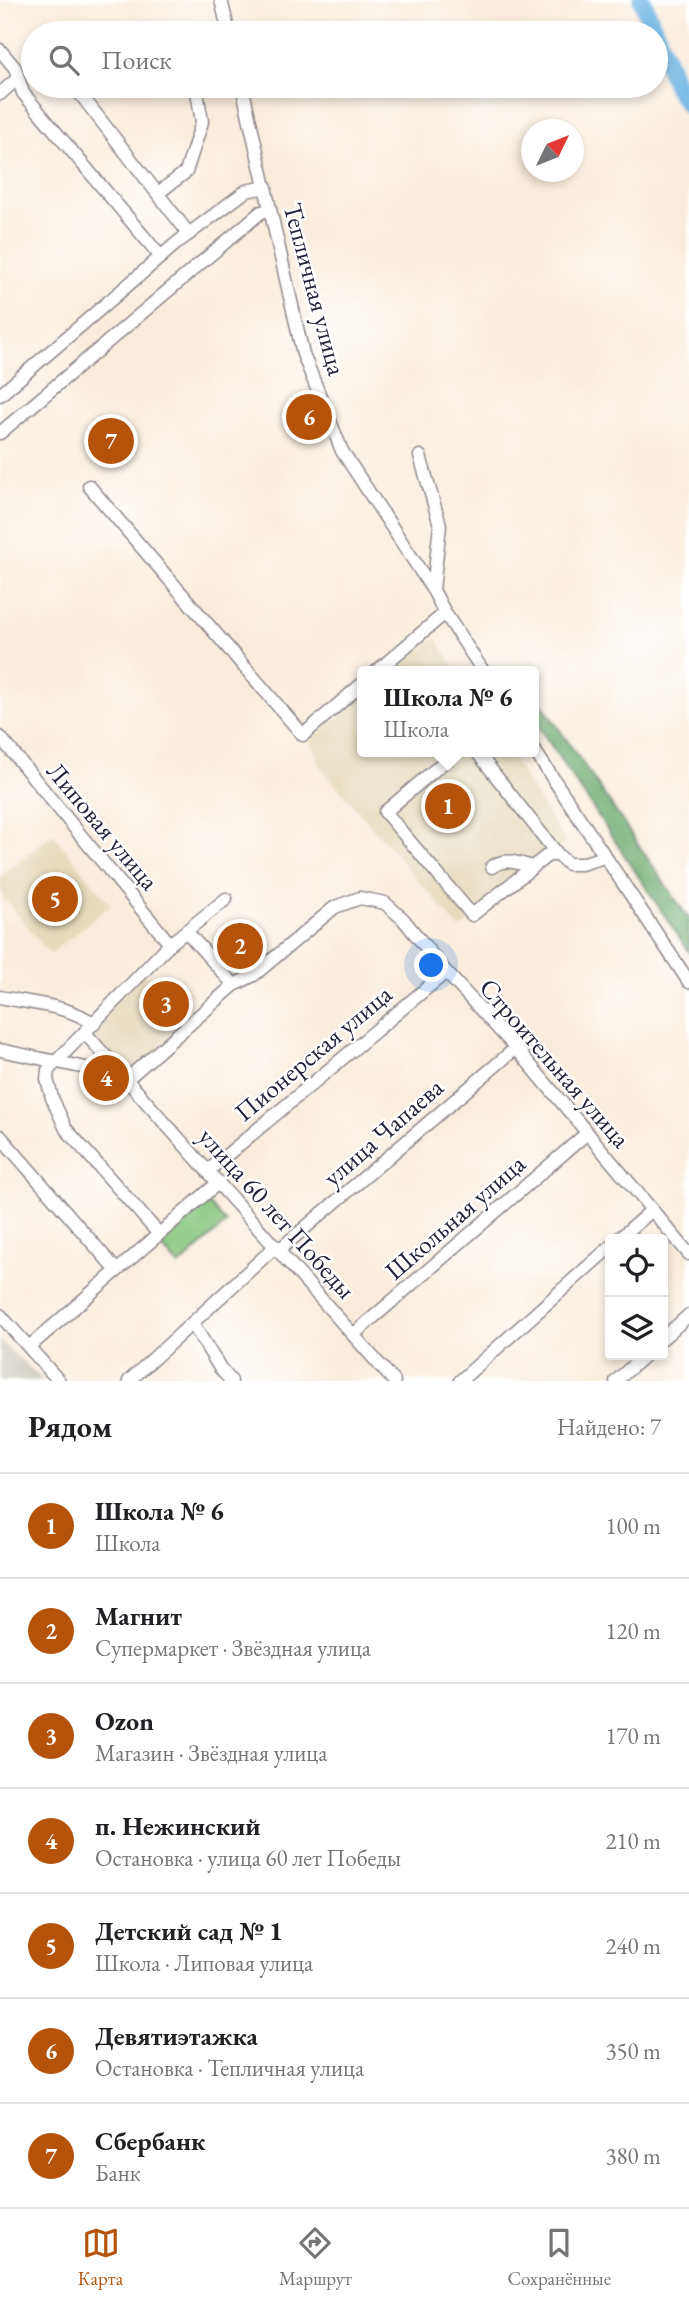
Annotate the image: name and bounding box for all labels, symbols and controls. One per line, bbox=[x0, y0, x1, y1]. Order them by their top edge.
search box bbox=[21, 21, 668, 98]
icon: search bbox=[45, 41, 83, 79]
text: Поиск bbox=[101, 43, 172, 77]
north arrow bbox=[521, 119, 584, 182]
street label: Тепличная улица bbox=[276, 199, 355, 380]
pin: 6 bbox=[286, 391, 332, 443]
pin: 7 bbox=[88, 415, 134, 467]
popup bbox=[357, 666, 539, 757]
text: Школа № 6 bbox=[384, 680, 512, 714]
text: Школа bbox=[384, 714, 449, 744]
street label: Липовая улица bbox=[39, 755, 167, 898]
pin: 1 bbox=[425, 780, 471, 832]
pin: 5 bbox=[32, 873, 78, 925]
pin: 2 bbox=[217, 920, 263, 972]
your location bbox=[414, 948, 448, 982]
street label: Строительная улица bbox=[472, 971, 638, 1155]
street label: Пионерская улица bbox=[227, 977, 399, 1129]
pin: 3 bbox=[143, 978, 189, 1030]
pin: 4 bbox=[83, 1052, 129, 1104]
street label: улица Чапаева bbox=[316, 1070, 451, 1194]
street label: улица 60 лет Победы bbox=[191, 1120, 363, 1306]
street label: Школьная улица bbox=[378, 1146, 533, 1287]
map controls bbox=[605, 1234, 668, 1360]
button: locate bbox=[605, 1234, 668, 1297]
button: layers bbox=[605, 1297, 668, 1360]
text: Рядом bbox=[28, 1407, 112, 1446]
text: Найдено: 7 bbox=[557, 1412, 661, 1442]
text: Школа № 6 bbox=[95, 1494, 224, 1528]
text: 1 bbox=[45, 1511, 57, 1541]
text: 100 m bbox=[605, 1511, 661, 1541]
text: Школа bbox=[95, 1528, 160, 1558]
text: Магнит bbox=[95, 1599, 182, 1633]
text: 2 bbox=[45, 1616, 57, 1646]
text: 120 m bbox=[605, 1616, 661, 1646]
text: Супермаркет · Звёздная улица bbox=[95, 1633, 371, 1663]
text: Ozon bbox=[95, 1704, 154, 1738]
text: 3 bbox=[45, 1721, 57, 1751]
text: 170 m bbox=[605, 1721, 661, 1751]
text: Магазин · Звёздная улица bbox=[95, 1738, 327, 1768]
text: п. Нежинский bbox=[95, 1809, 261, 1843]
text: 4 bbox=[45, 1826, 57, 1856]
text: 210 m bbox=[605, 1826, 661, 1856]
text: Остановка · улица 60 лет Победы bbox=[95, 1843, 401, 1873]
text: Детский сад № 1 bbox=[95, 1914, 283, 1948]
text: 5 bbox=[45, 1931, 57, 1961]
text: 240 m bbox=[605, 1931, 661, 1961]
text: Школа · Липовая улица bbox=[95, 1948, 313, 1978]
text: Девятиэтажка bbox=[95, 2019, 258, 2053]
text: 6 bbox=[45, 2036, 57, 2066]
text: 350 m bbox=[605, 2036, 661, 2066]
text: Остановка · Тепличная улица bbox=[95, 2053, 364, 2083]
text: Сбербанк bbox=[95, 2124, 205, 2158]
text: 7 bbox=[45, 2141, 57, 2171]
text: 380 m bbox=[605, 2141, 661, 2171]
text: Банк bbox=[95, 2158, 141, 2188]
tab: Карта bbox=[78, 2224, 123, 2291]
tab: Маршрут bbox=[279, 2224, 352, 2291]
tab: Сохранённые bbox=[508, 2224, 611, 2291]

